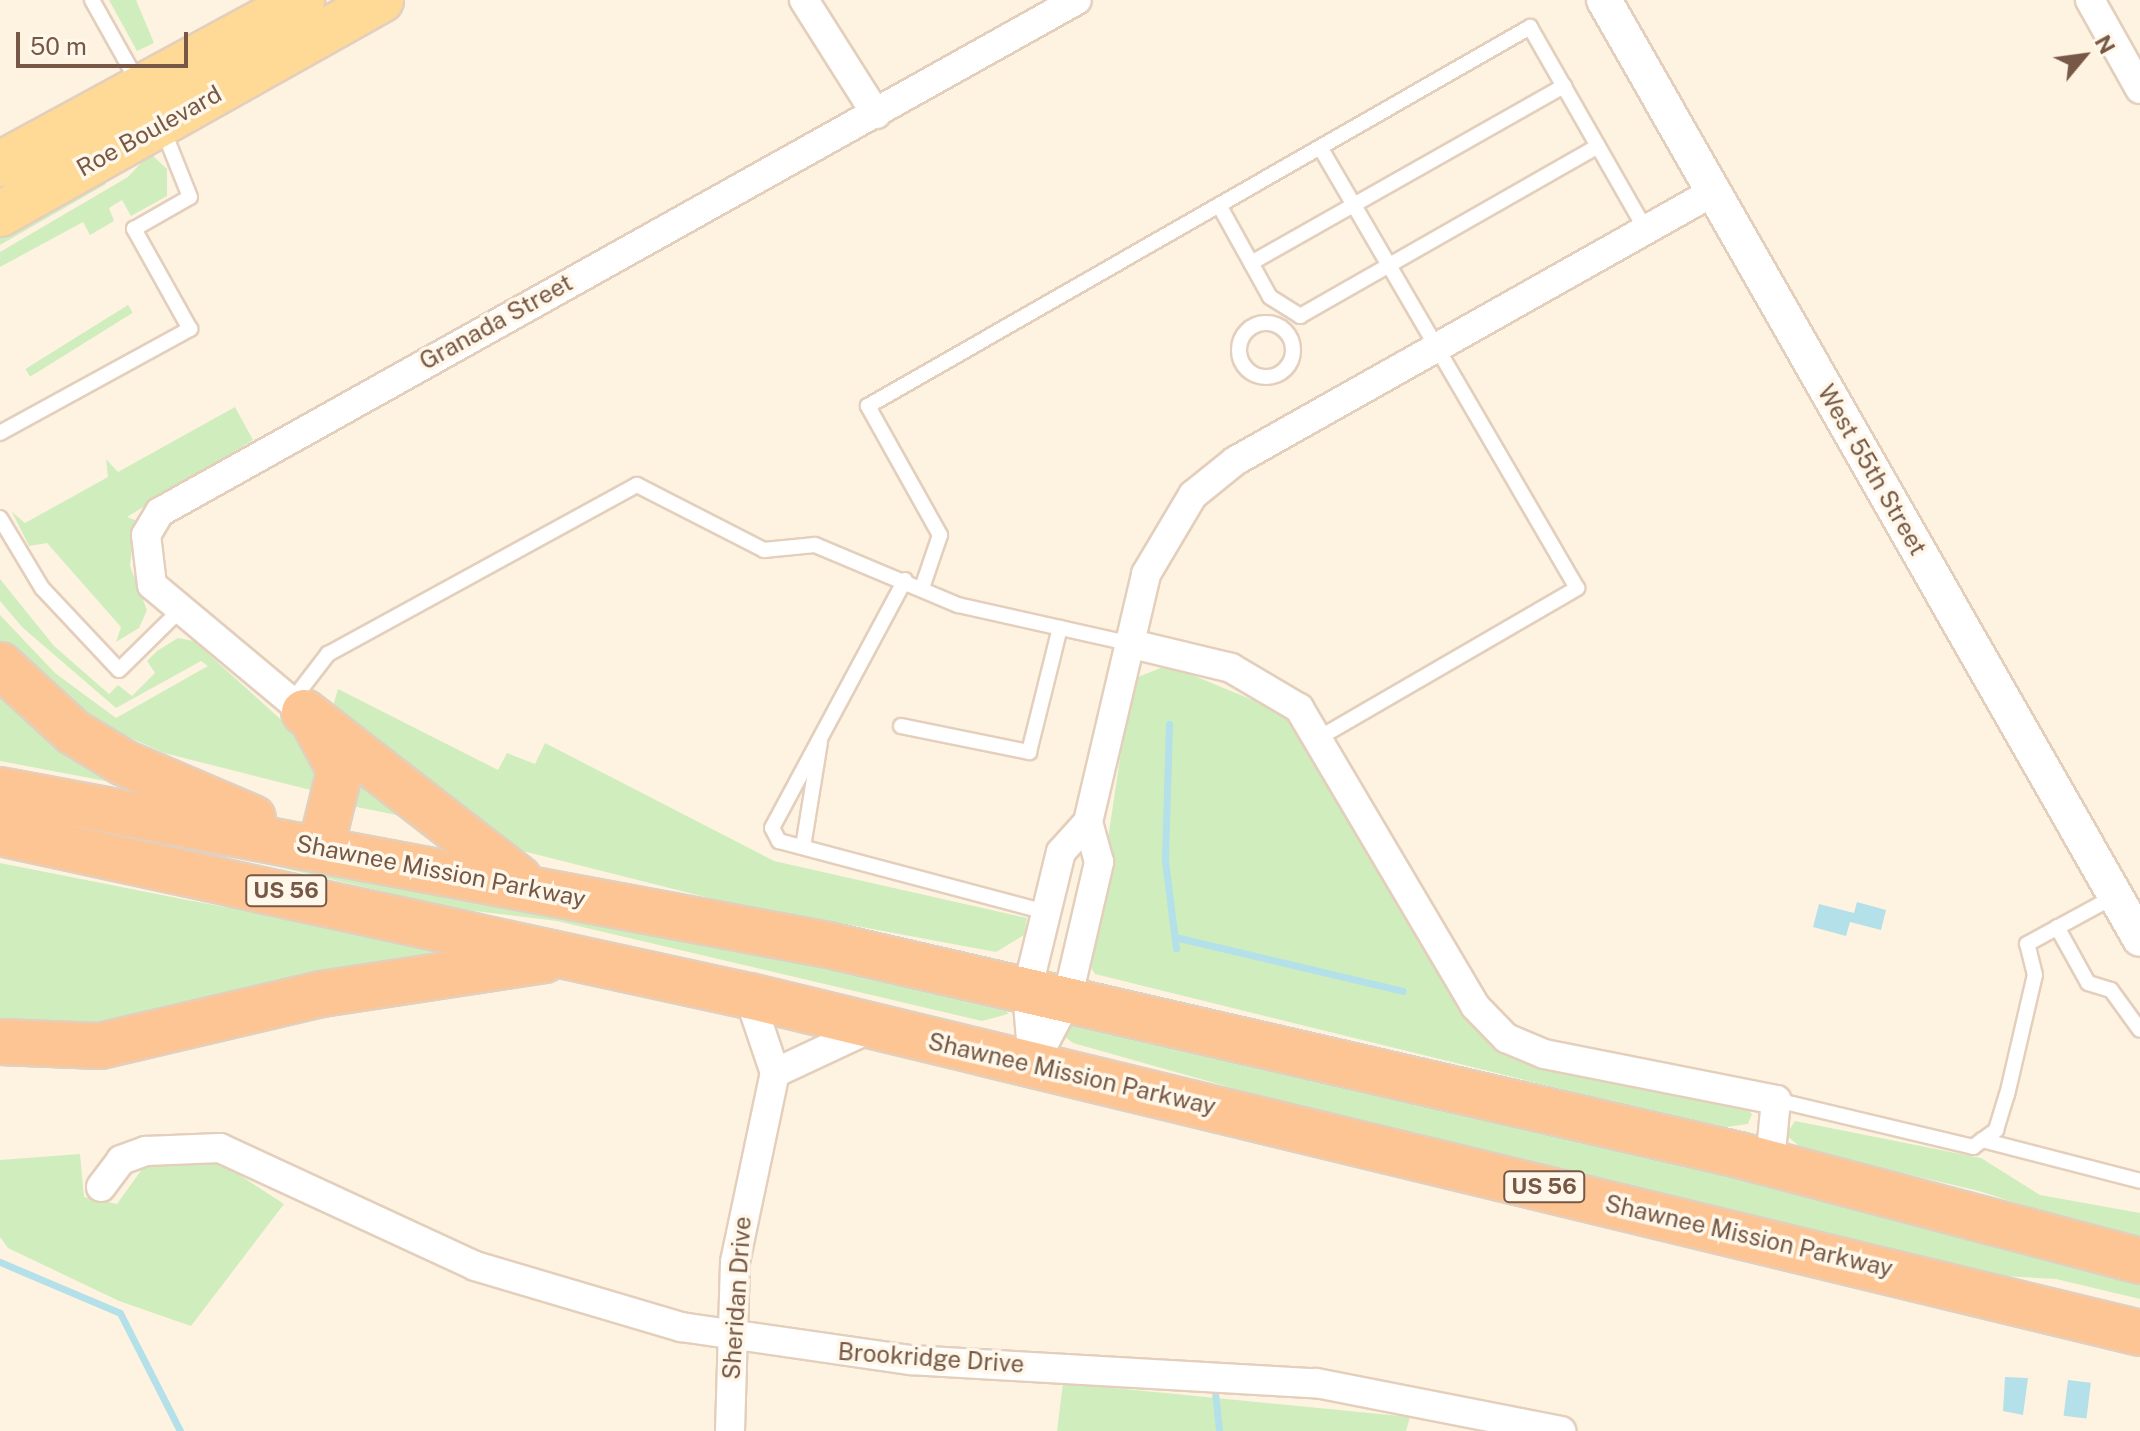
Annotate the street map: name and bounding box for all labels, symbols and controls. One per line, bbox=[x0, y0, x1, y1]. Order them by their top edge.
scale bar bbox=[20, 16, 192, 66]
north arrow bbox=[2044, 16, 2124, 96]
text: N bbox=[2089, 31, 2121, 58]
text: 50 m bbox=[30, 32, 87, 60]
street label: Roe Boulevard bbox=[72, 79, 226, 183]
street label: Granada Street bbox=[414, 268, 578, 376]
street label: West 55th Street bbox=[1811, 380, 1933, 560]
street label: Shawnee Mission Parkway bbox=[294, 829, 588, 913]
road number: US 56 bbox=[244, 873, 328, 909]
street label: Shawnee Mission Parkway bbox=[925, 1027, 1219, 1121]
road number: US 56 bbox=[1502, 1169, 1586, 1205]
street label: Shawnee Mission Parkway bbox=[1602, 1189, 1896, 1283]
street label: Sheridan Drive bbox=[717, 1215, 757, 1381]
street label: Brookridge Drive bbox=[837, 1337, 1025, 1379]

